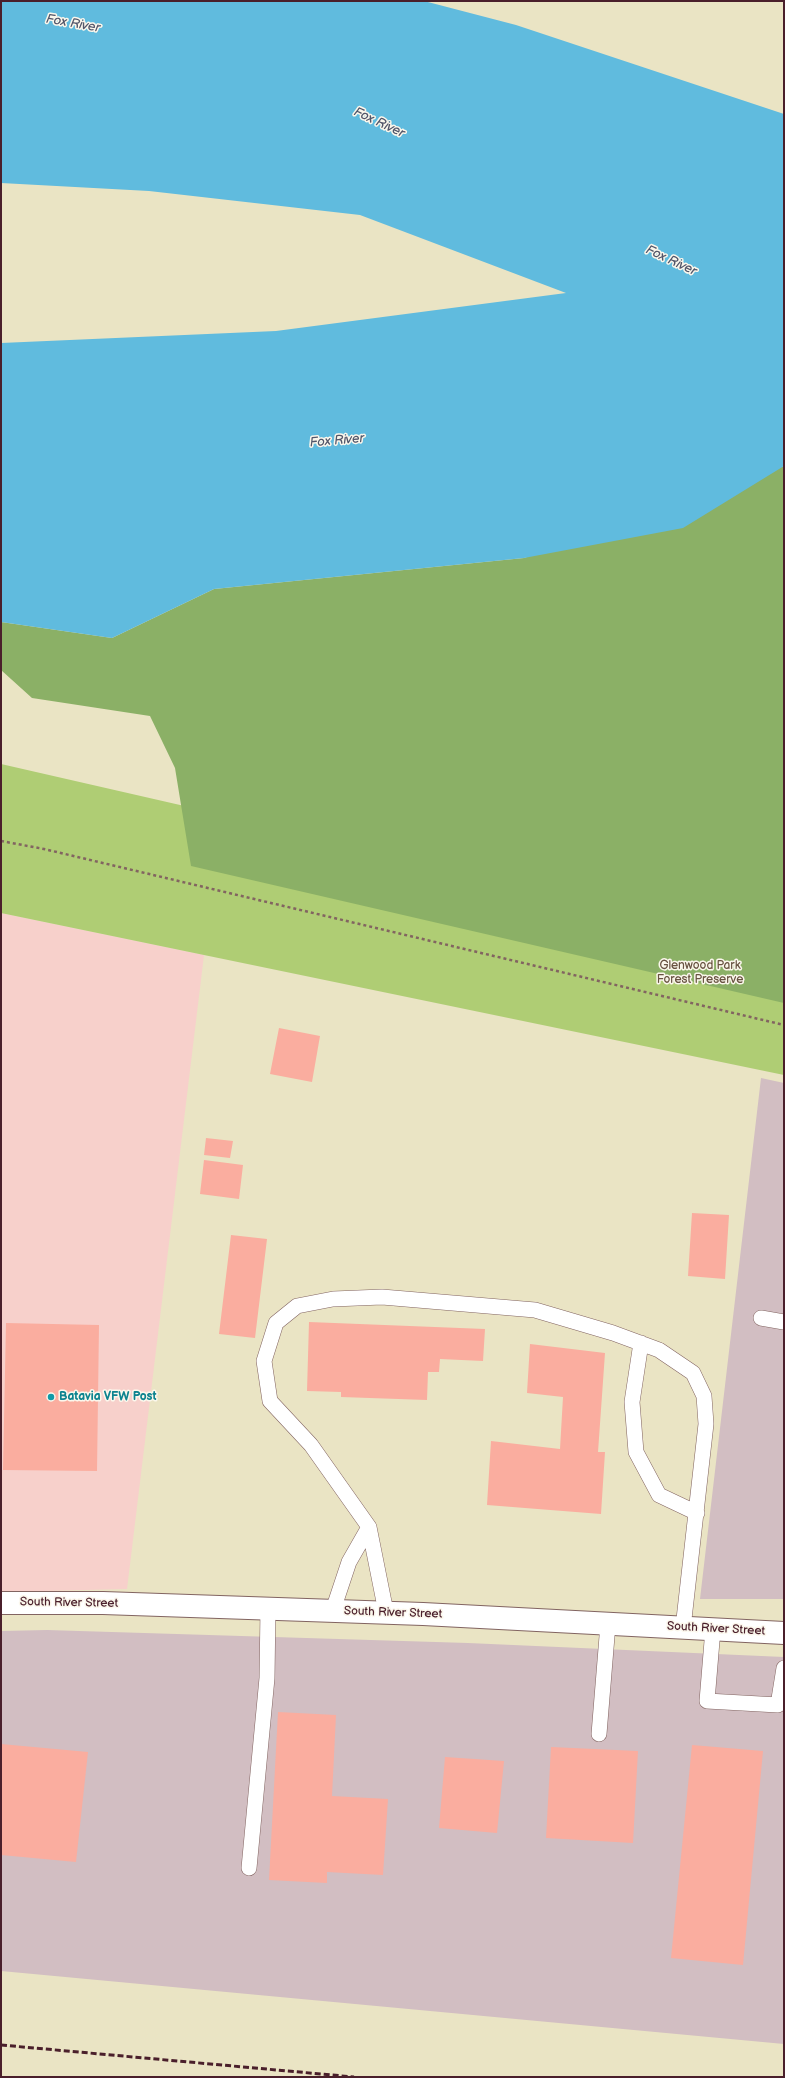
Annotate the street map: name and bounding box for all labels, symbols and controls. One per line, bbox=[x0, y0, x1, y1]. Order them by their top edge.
water label: Fox River bbox=[45, 12, 101, 36]
water label: Fox River bbox=[351, 104, 407, 142]
water label: Fox River bbox=[643, 242, 699, 280]
water label: Fox River bbox=[309, 431, 365, 451]
park label: Glenwood Park Forest Preserve bbox=[657, 959, 743, 987]
place label: Batavia VFW Post bbox=[59, 1390, 156, 1404]
marker: Batavia VFW Post bbox=[46, 1392, 56, 1402]
street label: South River Street bbox=[20, 1595, 118, 1611]
street label: South River Street bbox=[344, 1604, 442, 1622]
street label: South River Street bbox=[666, 1619, 766, 1639]

